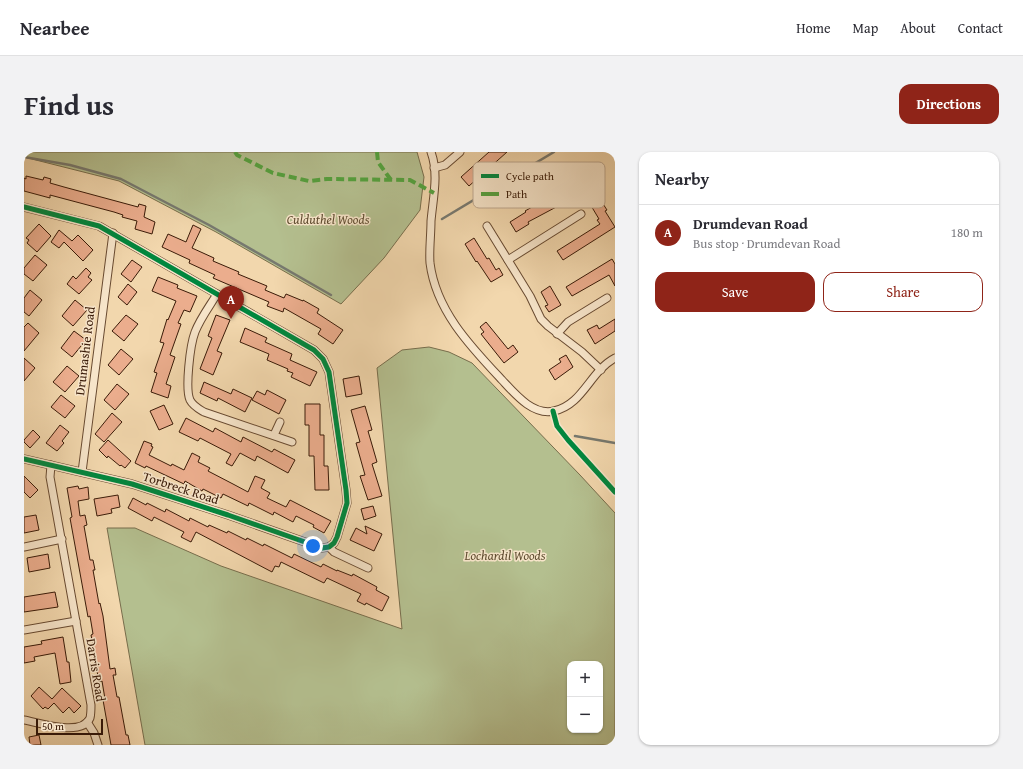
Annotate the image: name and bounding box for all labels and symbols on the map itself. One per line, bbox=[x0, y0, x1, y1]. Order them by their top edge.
legend bbox=[473, 162, 605, 208]
text: Cycle path bbox=[506, 168, 555, 184]
text: Path bbox=[506, 186, 528, 202]
park label: Culduthel Woods bbox=[287, 210, 370, 229]
pin: A bbox=[218, 286, 244, 319]
street label: Drumashie Road bbox=[70, 305, 100, 396]
street label: Torbreck Road bbox=[140, 467, 222, 509]
your location bbox=[303, 536, 323, 556]
park label: Lochardil Woods bbox=[464, 546, 546, 565]
street label: Darris Road bbox=[82, 637, 110, 703]
scale bar bbox=[36, 717, 103, 736]

